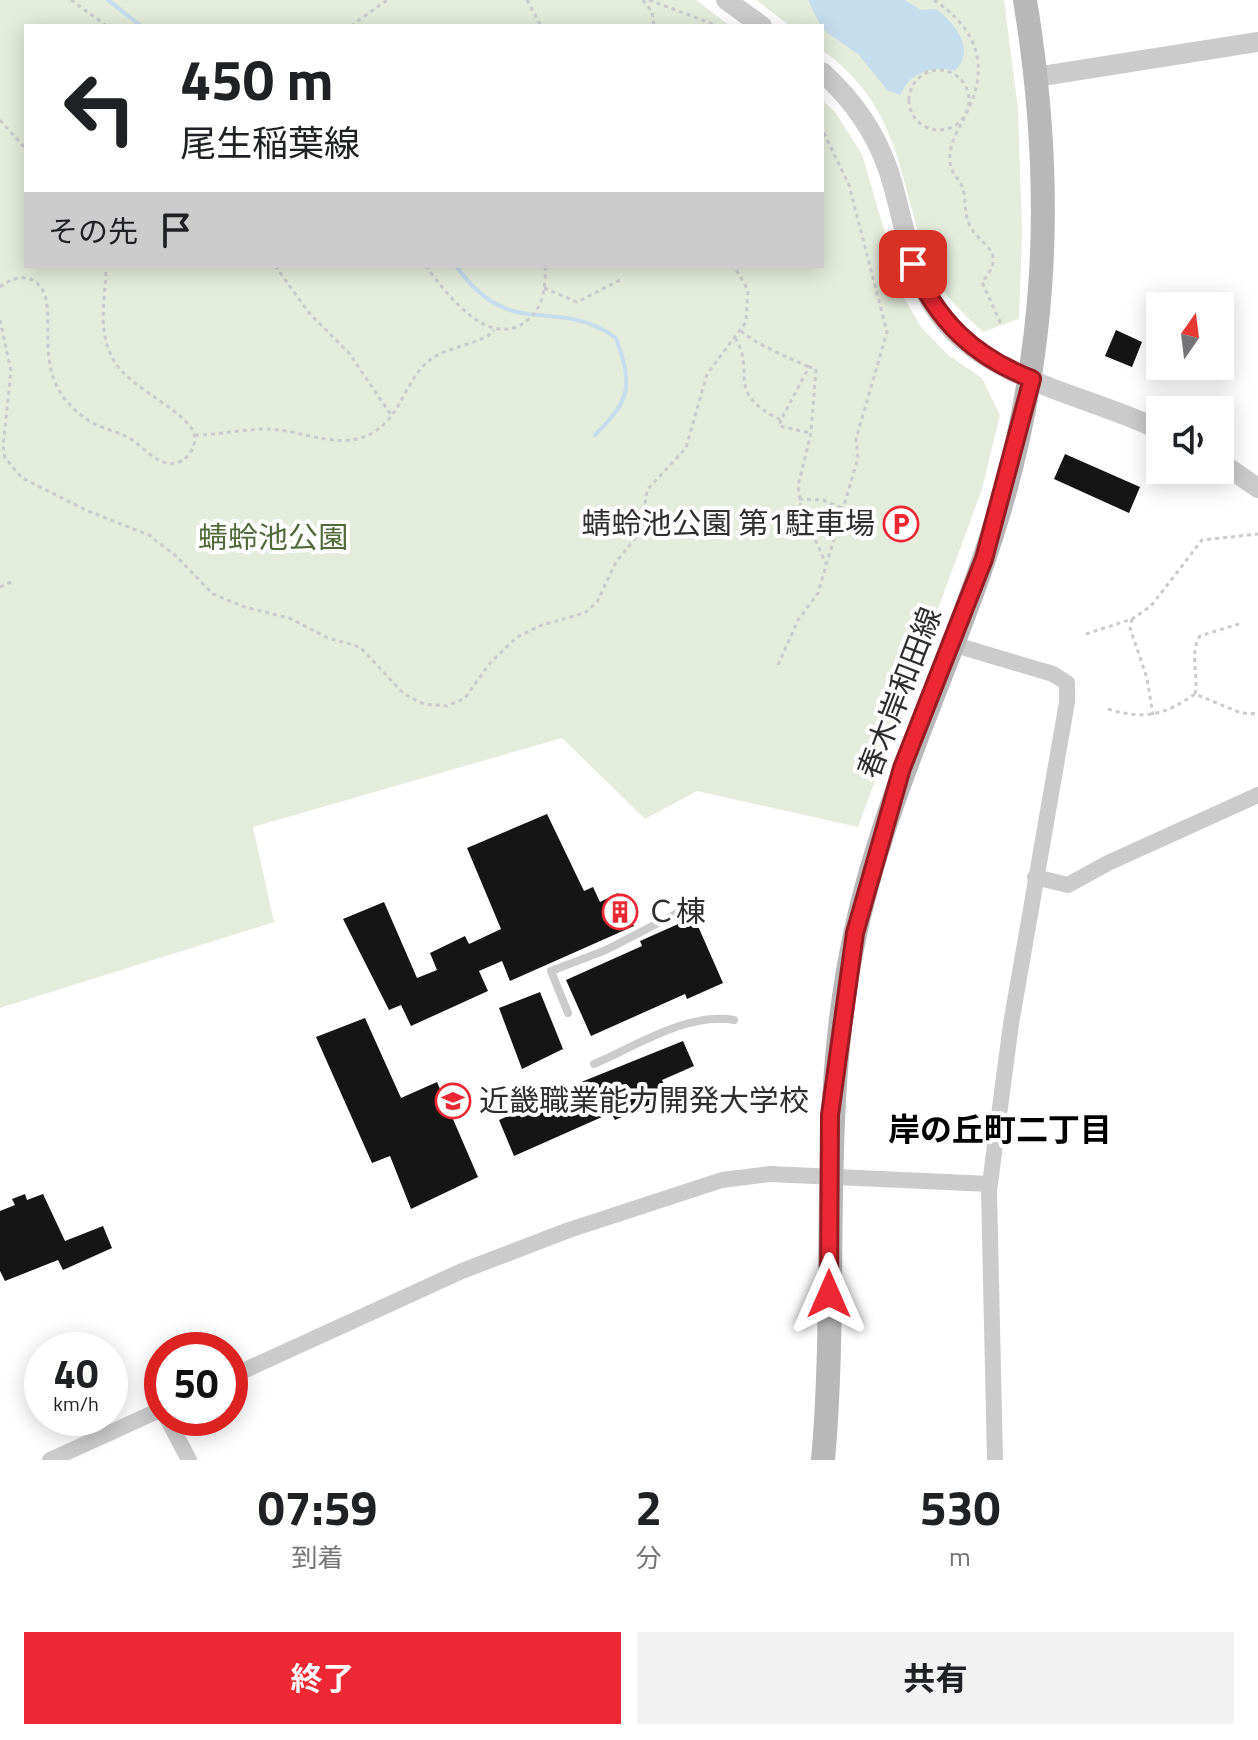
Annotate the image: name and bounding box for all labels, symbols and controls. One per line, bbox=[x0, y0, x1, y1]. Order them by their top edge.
text: 450 m bbox=[180, 37, 333, 122]
icon: left bbox=[48, 56, 152, 160]
text: 尾生稲葉線 bbox=[180, 115, 360, 170]
text: その先 bbox=[48, 208, 138, 254]
icon: arrive bbox=[154, 208, 198, 252]
pin bbox=[879, 230, 947, 298]
icon: arrive bbox=[891, 242, 935, 286]
north arrow bbox=[1146, 292, 1234, 380]
map controls bbox=[1146, 292, 1234, 484]
button: sound bbox=[1146, 396, 1234, 484]
place label: 蜻蛉池公園 第1駐車場 bbox=[582, 500, 875, 546]
parking icon: 蜻蛉池公園 第1駐車場 bbox=[882, 505, 920, 543]
park label: 蜻蛉池公園 bbox=[198, 514, 348, 560]
street label: 春木岸和田線 bbox=[845, 600, 953, 785]
place label: Ｃ棟 bbox=[646, 888, 706, 934]
building icon: Ｃ棟 bbox=[601, 893, 639, 931]
place label: 近畿職業能力開発大学校 bbox=[479, 1077, 809, 1123]
school or university icon: 近畿職業能力開発大学校 bbox=[434, 1082, 472, 1120]
district label: 岸の丘町二丁目 bbox=[888, 1105, 1112, 1153]
position arrow bbox=[787, 1252, 871, 1336]
speed limit sign: 50 bbox=[144, 1332, 248, 1436]
text: 40 bbox=[54, 1343, 98, 1404]
text: km/h bbox=[53, 1388, 99, 1419]
text: 07:59 bbox=[258, 1471, 377, 1544]
text: 2 bbox=[635, 1471, 662, 1544]
text: 530 bbox=[920, 1471, 1000, 1544]
text: m bbox=[949, 1537, 971, 1576]
text: 到着 bbox=[292, 1538, 344, 1577]
text: 分 bbox=[636, 1538, 662, 1577]
button: 終了 bbox=[24, 1632, 621, 1724]
button: 共有 bbox=[637, 1632, 1234, 1724]

